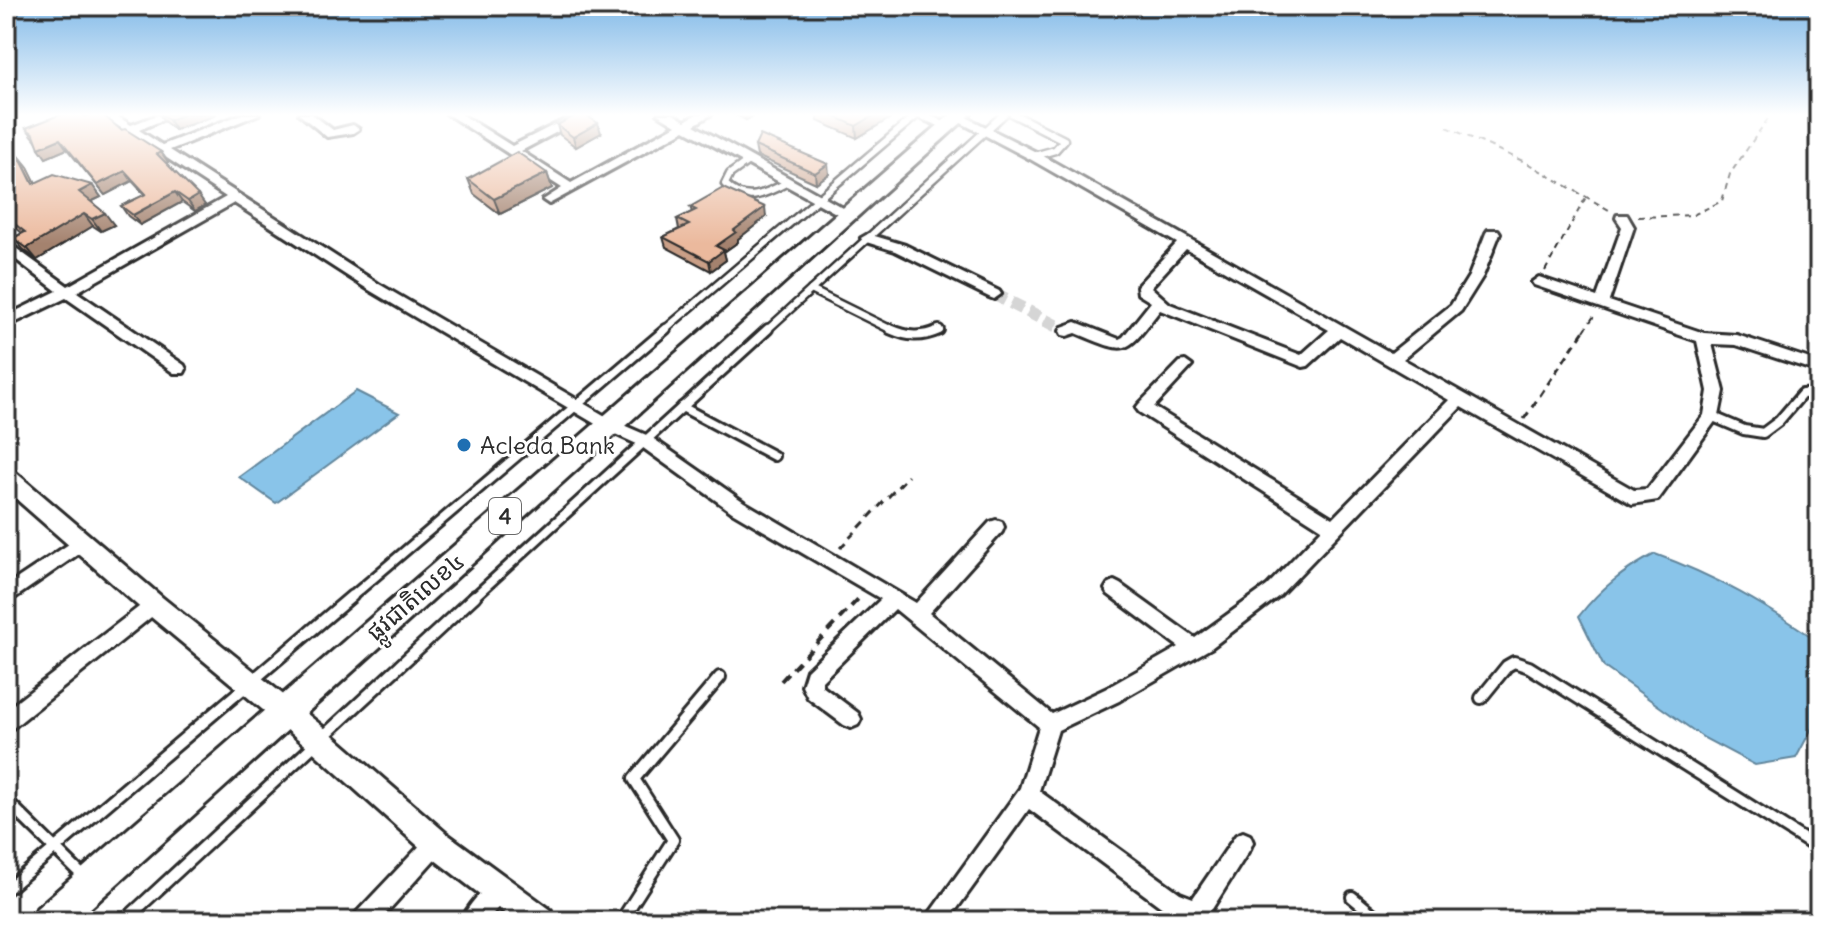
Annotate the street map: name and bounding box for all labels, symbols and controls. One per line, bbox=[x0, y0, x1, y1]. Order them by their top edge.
place label: Acleda Bank bbox=[480, 430, 615, 460]
marker: Acleda Bank bbox=[455, 436, 473, 454]
road number: 4 bbox=[489, 498, 521, 534]
street label: ផ្លូវជាតិលេខ៤ bbox=[360, 545, 475, 653]

